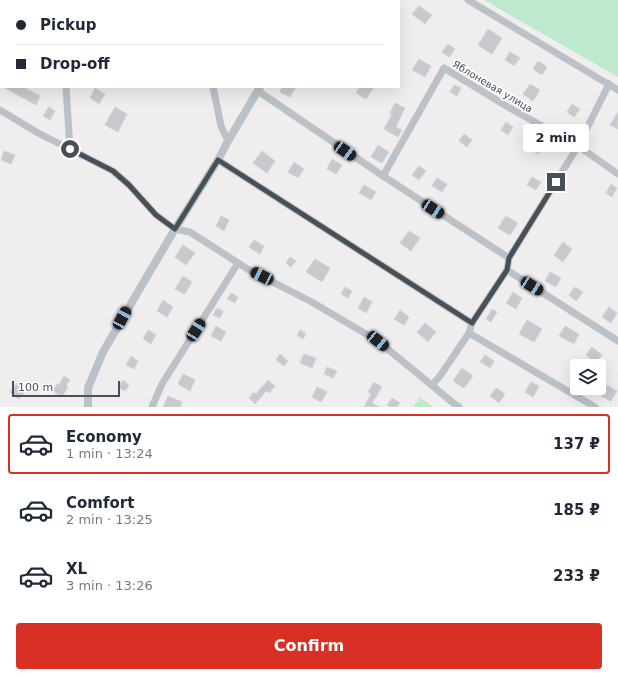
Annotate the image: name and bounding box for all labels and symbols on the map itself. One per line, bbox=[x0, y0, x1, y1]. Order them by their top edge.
street label: Яблоневая улица bbox=[451, 58, 535, 115]
callout: 2 min bbox=[523, 124, 589, 152]
car bbox=[332, 139, 358, 163]
route start bbox=[61, 140, 79, 158]
route end bbox=[547, 173, 565, 191]
car bbox=[420, 197, 446, 221]
car bbox=[249, 265, 275, 287]
car bbox=[519, 275, 545, 297]
car bbox=[111, 305, 133, 331]
car bbox=[185, 317, 207, 343]
car bbox=[365, 329, 391, 353]
scale bar bbox=[12, 379, 120, 398]

